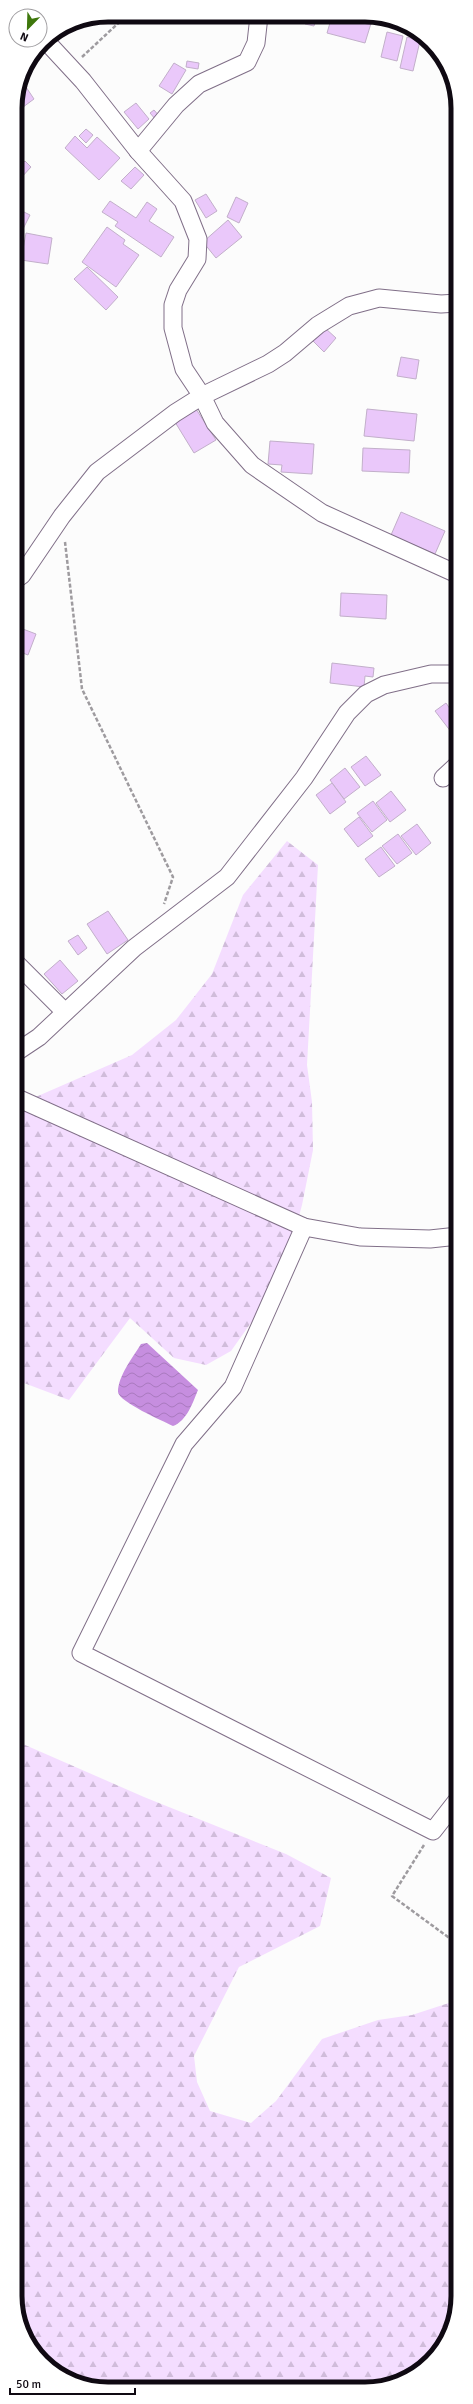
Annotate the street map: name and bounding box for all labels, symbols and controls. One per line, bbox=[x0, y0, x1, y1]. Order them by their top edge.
north arrow bbox=[8, 8, 48, 48]
text: N bbox=[18, 29, 30, 44]
scale bar bbox=[10, 2370, 135, 2396]
text: 50 m bbox=[16, 2377, 41, 2392]

